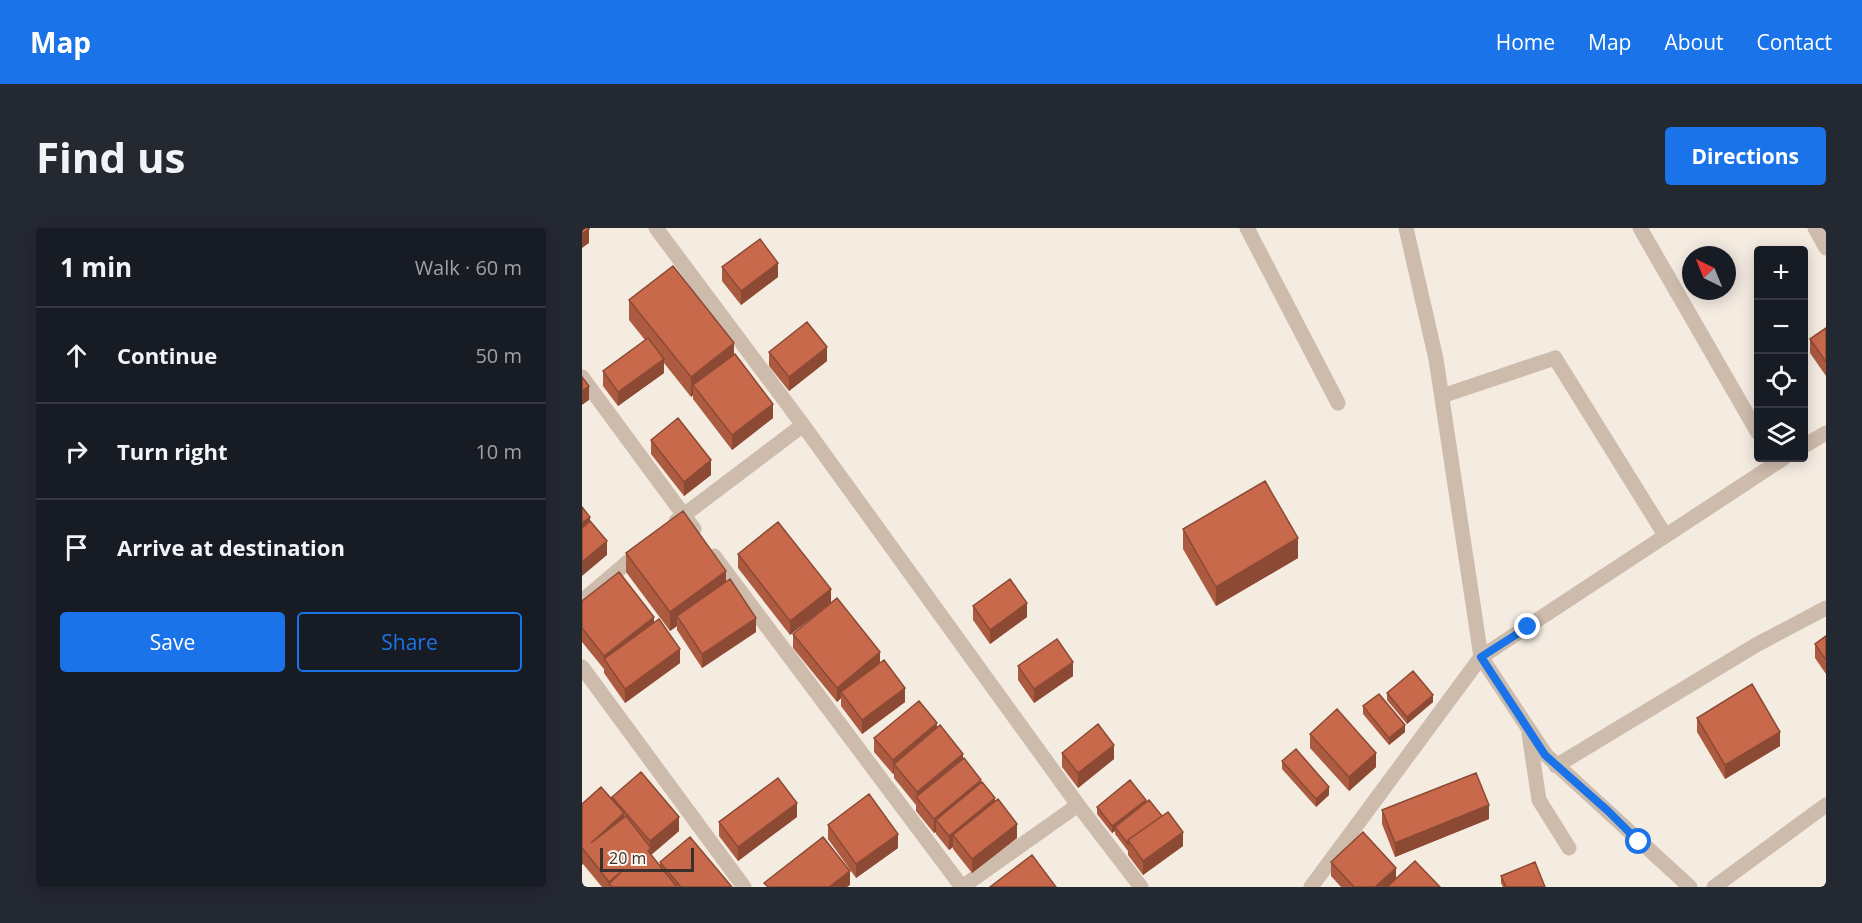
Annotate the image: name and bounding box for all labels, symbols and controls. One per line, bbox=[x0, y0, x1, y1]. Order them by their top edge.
text: Map bbox=[30, 23, 91, 61]
text: Home bbox=[1496, 28, 1555, 56]
text: Map bbox=[1588, 28, 1631, 56]
text: About bbox=[1664, 28, 1724, 56]
text: Contact bbox=[1757, 28, 1832, 56]
button: Directions bbox=[1665, 127, 1826, 185]
text: Find us bbox=[36, 128, 185, 185]
north arrow bbox=[1682, 246, 1736, 300]
map controls bbox=[1754, 246, 1808, 462]
button: + bbox=[1754, 246, 1808, 300]
text: 1 min bbox=[60, 249, 132, 285]
text: Walk · 60 m bbox=[415, 254, 522, 281]
button: − bbox=[1754, 300, 1808, 354]
icon: ahead bbox=[60, 339, 93, 372]
text: Continue bbox=[117, 340, 217, 370]
text: 50 m bbox=[475, 342, 522, 369]
button: locate bbox=[1754, 354, 1808, 408]
button: layers bbox=[1754, 408, 1808, 462]
icon: right bbox=[60, 435, 93, 468]
text: Turn right bbox=[117, 436, 228, 466]
text: 10 m bbox=[475, 438, 522, 465]
icon: arrive bbox=[60, 531, 93, 564]
text: Arrive at destination bbox=[117, 532, 345, 562]
button: Save bbox=[60, 612, 285, 672]
button: Share bbox=[297, 612, 522, 672]
route end bbox=[1514, 613, 1540, 639]
route start bbox=[1625, 828, 1651, 854]
scale bar bbox=[600, 845, 694, 872]
text: 20 m bbox=[609, 847, 646, 869]

